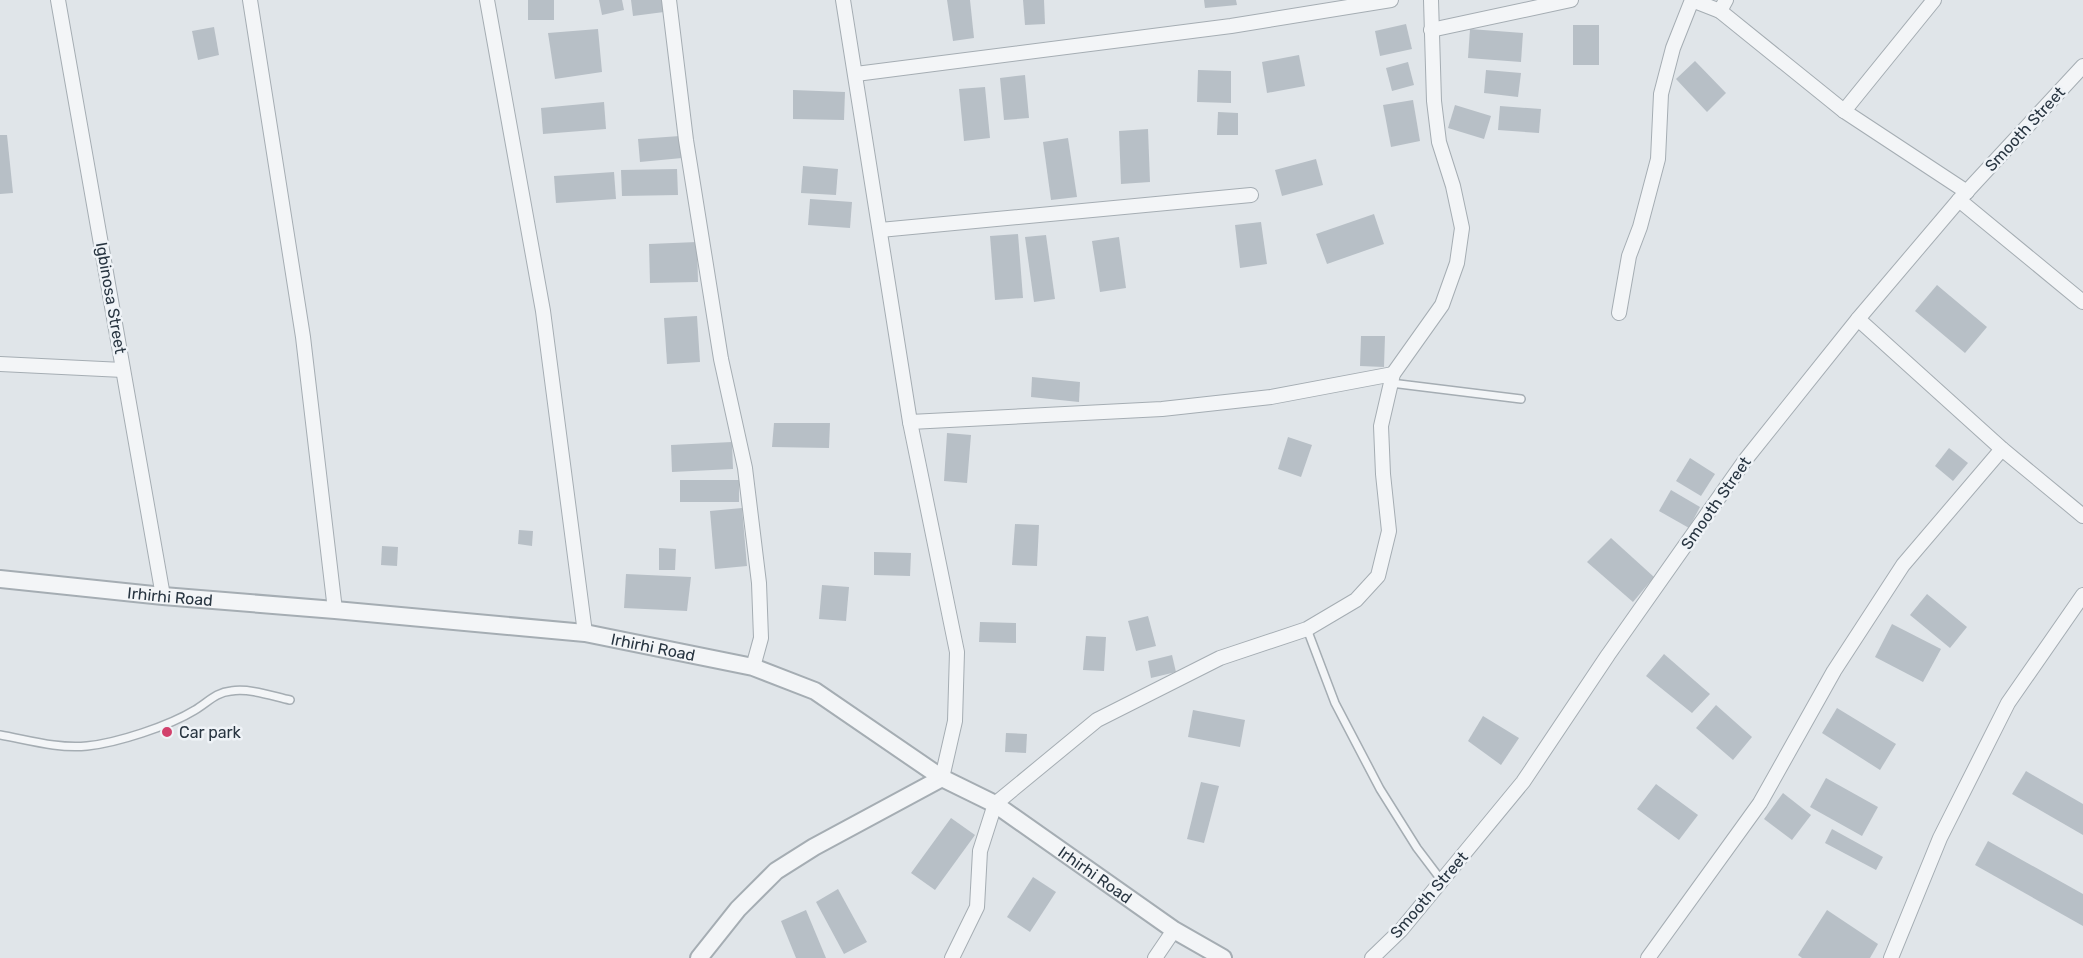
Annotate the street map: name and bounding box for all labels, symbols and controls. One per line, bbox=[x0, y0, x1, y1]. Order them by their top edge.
street label: Smooth Street bbox=[1981, 83, 2069, 175]
street label: Igbinosa Street bbox=[92, 241, 130, 355]
street label: Smooth Street bbox=[1677, 453, 1755, 553]
street label: Irhirhi Road bbox=[126, 583, 214, 610]
street label: Irhirhi Road bbox=[609, 629, 697, 665]
place label: Car park bbox=[179, 723, 242, 742]
marker: Car park bbox=[160, 725, 174, 739]
street label: Irhirhi Road bbox=[1055, 842, 1136, 907]
street label: Smooth Street bbox=[1386, 848, 1472, 942]

